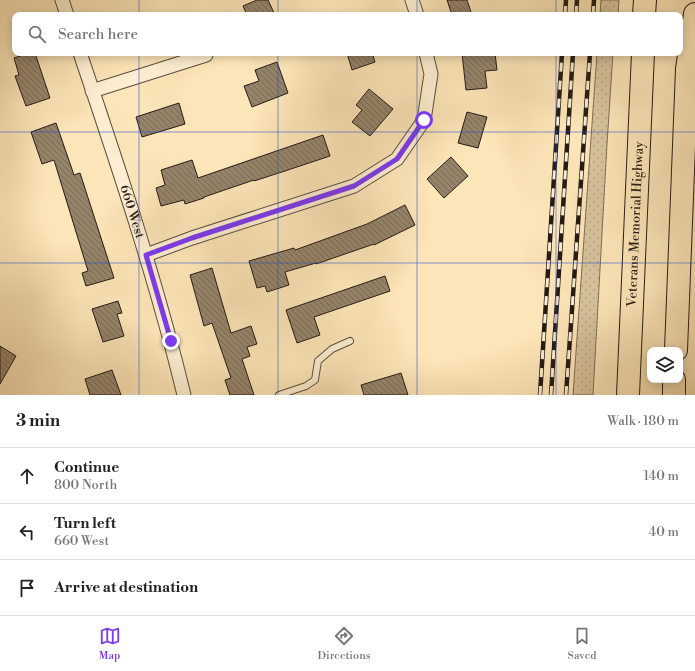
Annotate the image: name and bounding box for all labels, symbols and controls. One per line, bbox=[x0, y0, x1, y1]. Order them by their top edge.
search box bbox=[12, 12, 683, 56]
icon: search bbox=[26, 23, 48, 45]
text: Search here bbox=[58, 25, 138, 44]
route start bbox=[415, 111, 433, 129]
street label: Veterans Memorial Highway bbox=[624, 141, 647, 308]
street label: 660 West bbox=[116, 183, 148, 241]
route end bbox=[162, 332, 180, 350]
map controls bbox=[647, 347, 683, 383]
button: layers bbox=[647, 347, 683, 383]
text: 3 min bbox=[16, 410, 60, 432]
text: Walk · 180 m bbox=[607, 413, 679, 429]
text: Continue bbox=[54, 458, 119, 477]
icon: ahead bbox=[16, 465, 38, 487]
text: 140 m bbox=[643, 468, 679, 484]
text: 800 North bbox=[54, 477, 117, 493]
text: Turn left bbox=[54, 514, 116, 533]
icon: left bbox=[16, 521, 38, 543]
text: 40 m bbox=[649, 524, 679, 540]
text: 660 West bbox=[54, 533, 109, 549]
icon: arrive bbox=[16, 577, 38, 599]
text: Arrive at destination bbox=[54, 578, 198, 597]
tab: Map bbox=[99, 625, 121, 663]
tab: Directions bbox=[318, 625, 371, 663]
tab: Saved bbox=[568, 625, 596, 663]

